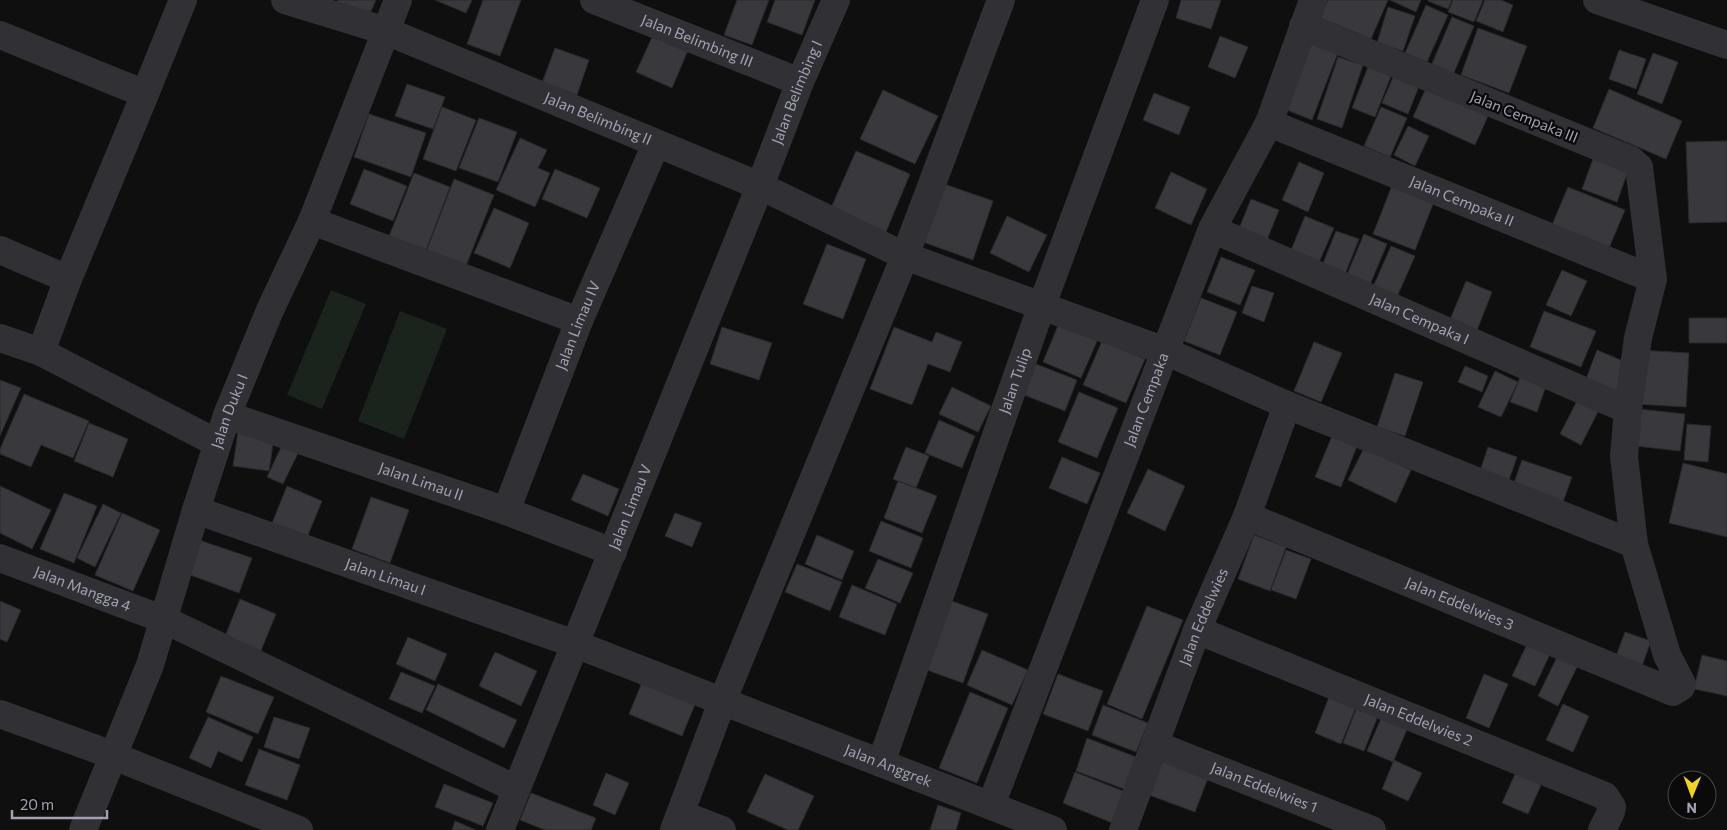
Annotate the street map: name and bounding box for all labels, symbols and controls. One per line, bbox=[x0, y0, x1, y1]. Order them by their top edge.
street label: Jalan Belimbing III bbox=[639, 10, 756, 70]
street label: Jalan Belimbing I bbox=[767, 37, 825, 147]
street label: Jalan Cempaka III bbox=[1468, 86, 1581, 146]
street label: Jalan Belimbing II bbox=[542, 88, 655, 148]
street label: Jalan Cempaka II bbox=[1407, 171, 1517, 230]
street label: Jalan Limau IV bbox=[551, 278, 603, 372]
street label: Jalan Cempaka I bbox=[1367, 289, 1472, 348]
street label: Jalan Tulip bbox=[994, 345, 1034, 416]
street label: Jalan Cempaka bbox=[1119, 350, 1172, 449]
street label: Jalan Duku I bbox=[207, 371, 251, 451]
street label: Jalan Limau II bbox=[376, 458, 466, 504]
street label: Jalan Limau V bbox=[604, 462, 655, 552]
street label: Jalan Limau I bbox=[343, 554, 429, 599]
street label: Jalan Mangga 4 bbox=[32, 562, 134, 614]
street label: Jalan Eddelwies bbox=[1175, 565, 1231, 668]
street label: Jalan Eddelwies 3 bbox=[1403, 573, 1517, 633]
street label: Jalan Eddelwies 2 bbox=[1362, 689, 1476, 749]
street label: Jalan Anggrek bbox=[842, 740, 935, 790]
street label: Jalan Eddelwies 1 bbox=[1208, 757, 1320, 816]
north arrow bbox=[1667, 770, 1717, 820]
scale bar bbox=[12, 788, 108, 820]
text: 20 m bbox=[20, 795, 54, 813]
text: N bbox=[1686, 800, 1697, 817]

